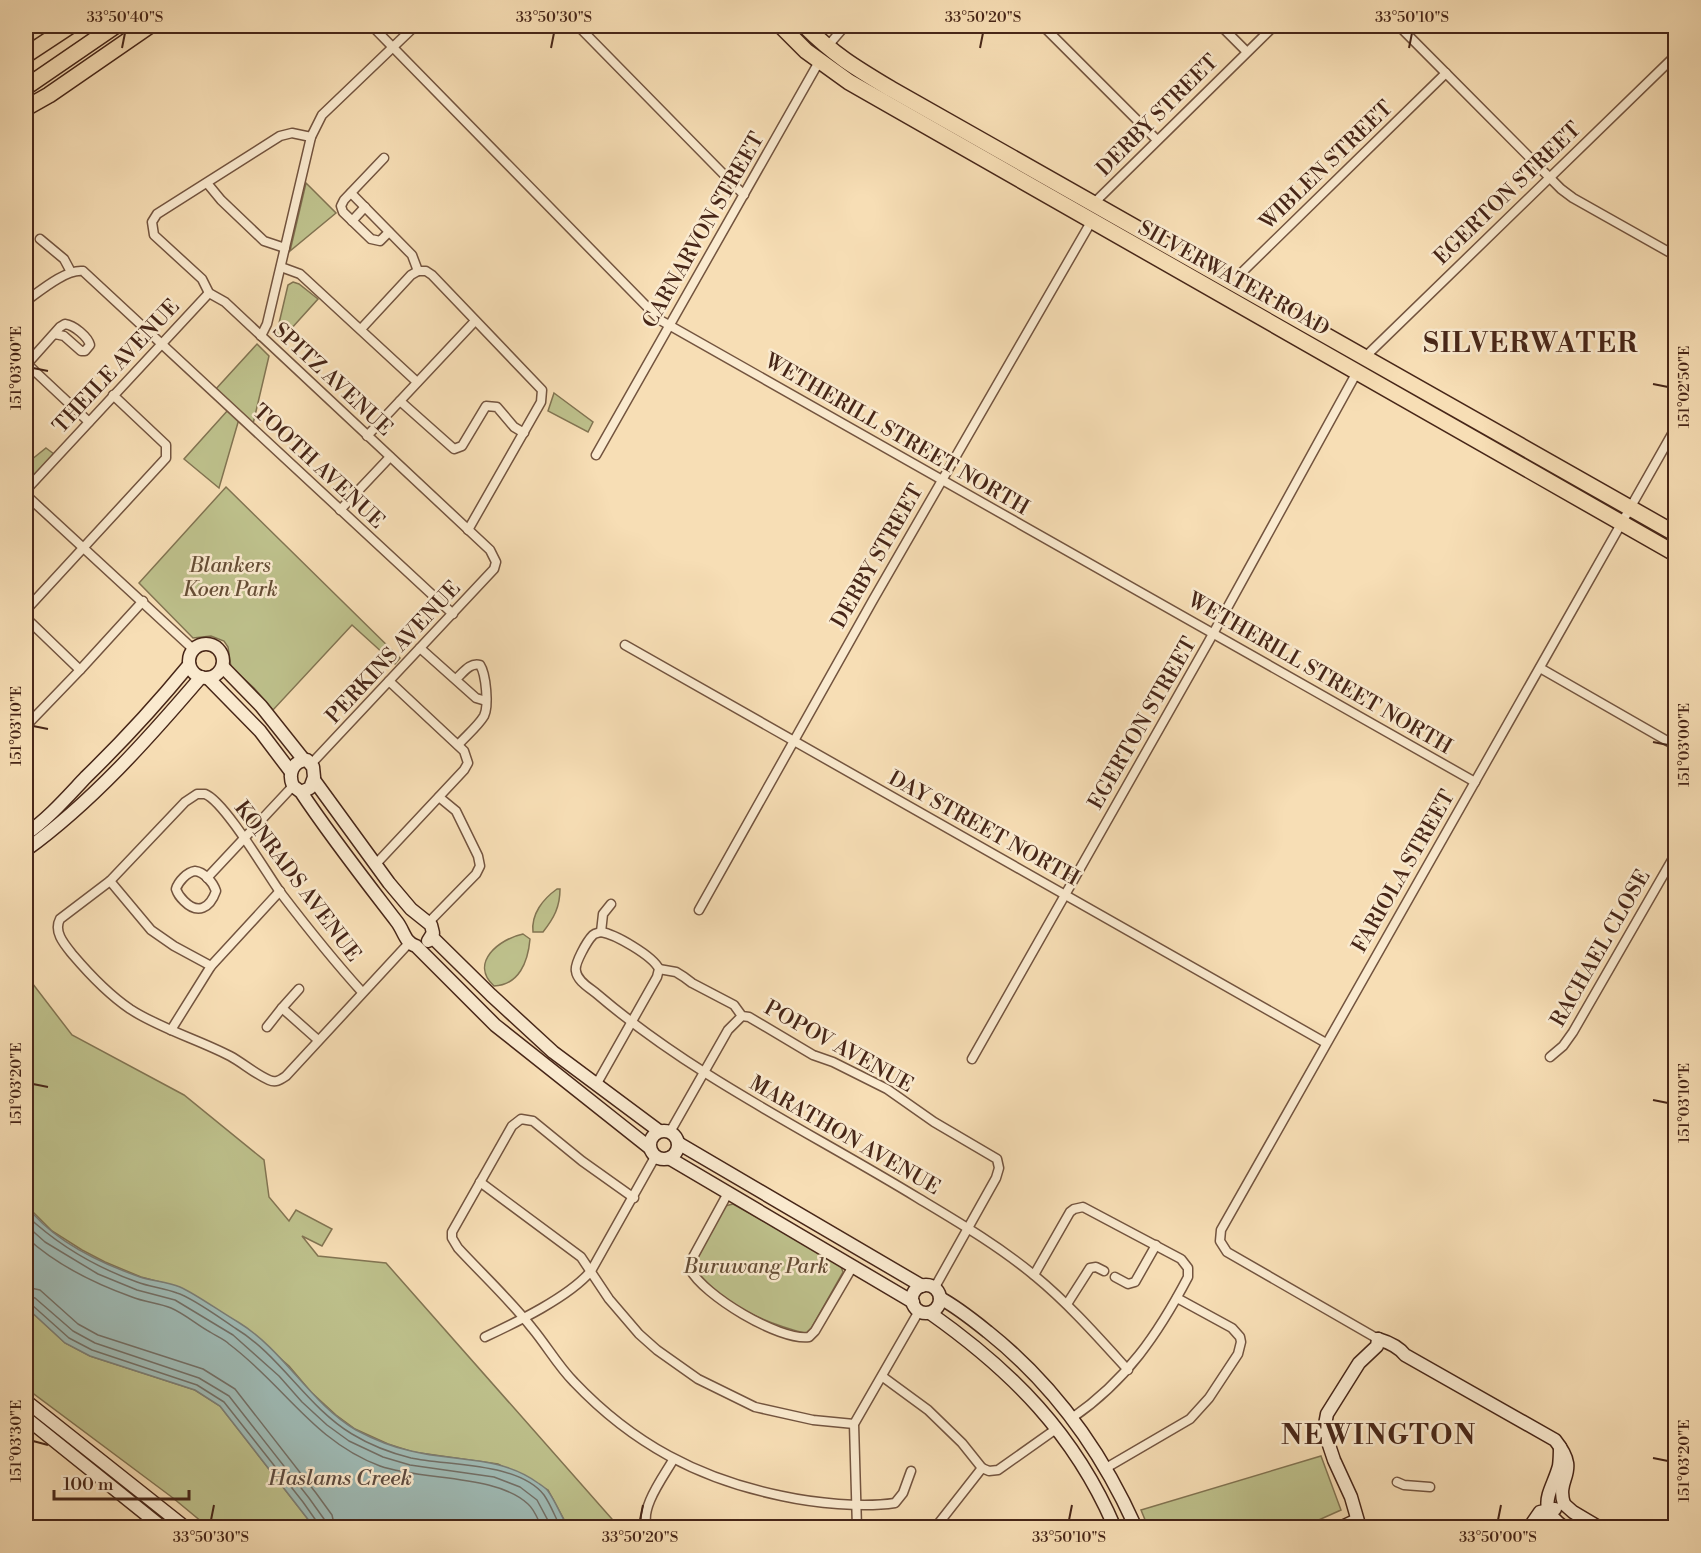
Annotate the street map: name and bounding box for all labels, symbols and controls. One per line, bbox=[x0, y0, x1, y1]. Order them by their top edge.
text: 33°50'40"S bbox=[87, 8, 163, 27]
text: 33°50'30"S bbox=[516, 8, 592, 27]
text: 33°50'20"S bbox=[945, 8, 1021, 27]
text: 33°50'10"S bbox=[1375, 8, 1449, 27]
street label: DERBY STREET bbox=[1091, 49, 1224, 182]
street label: WIBLEN STREET bbox=[1254, 96, 1399, 236]
street label: EGERTON STREET bbox=[1429, 117, 1587, 271]
street label: CARNARVON STREET bbox=[637, 128, 771, 333]
street label: SILVERWATER ROAD bbox=[1133, 215, 1334, 342]
street label: THEILE AVENUE bbox=[48, 294, 186, 439]
street label: SPITZ AVENUE bbox=[267, 318, 398, 442]
text: 151°03'00"E bbox=[7, 326, 26, 410]
district label: SILVERWATER bbox=[1423, 327, 1639, 361]
text: 151°02'50"E bbox=[1675, 346, 1694, 428]
street label: WETHERILL STREET NORTH bbox=[759, 348, 1033, 521]
street label: TOOTH AVENUE bbox=[247, 399, 390, 534]
street label: DERBY STREET bbox=[826, 480, 930, 633]
park label: Blankers Koen Park bbox=[182, 553, 278, 603]
street label: PERKINS AVENUE bbox=[321, 576, 467, 730]
street label: WETHERILL STREET NORTH bbox=[1182, 587, 1456, 760]
street label: EGERTON STREET bbox=[1083, 633, 1203, 814]
text: 151°03'10"E bbox=[7, 686, 26, 766]
text: 151°03'00"E bbox=[1675, 703, 1694, 787]
street label: DAY STREET NORTH bbox=[884, 766, 1084, 892]
street label: FARIOLA STREET bbox=[1347, 785, 1461, 957]
street label: KONRADS AVENUE bbox=[228, 796, 366, 967]
street label: RACHAEL CLOSE bbox=[1545, 865, 1656, 1032]
street label: POPOV AVENUE bbox=[759, 995, 918, 1099]
text: 151°03'20"E bbox=[7, 1042, 26, 1126]
text: 151°03'10"E bbox=[1675, 1063, 1694, 1143]
street label: MARATHON AVENUE bbox=[745, 1071, 944, 1201]
park label: Buruwang Park bbox=[683, 1254, 828, 1280]
text: 151°03'30"E bbox=[7, 1400, 26, 1482]
district label: NEWINGTON bbox=[1281, 1419, 1477, 1453]
text: 151°03'20"E bbox=[1675, 1419, 1694, 1503]
scale bar bbox=[54, 1463, 189, 1501]
water label: Haslams Creek bbox=[267, 1465, 412, 1492]
text: 100 m bbox=[63, 1473, 114, 1496]
text: 33°50'30"S bbox=[173, 1528, 249, 1547]
text: 33°50'20"S bbox=[602, 1528, 678, 1547]
text: 33°50'10"S bbox=[1032, 1528, 1106, 1547]
text: 33°50'00"S bbox=[1459, 1528, 1537, 1547]

